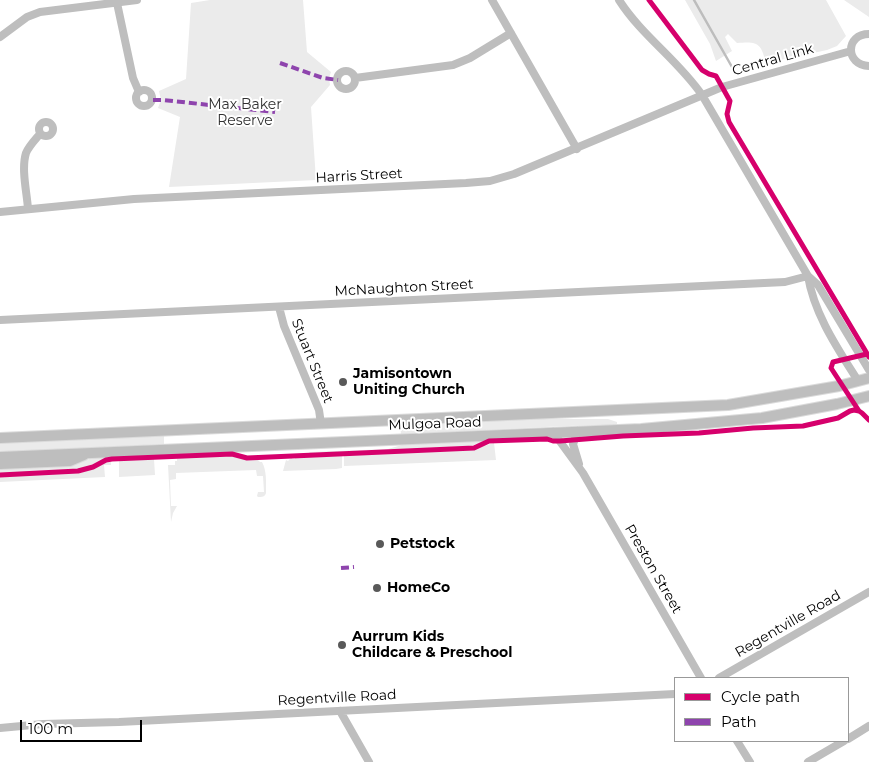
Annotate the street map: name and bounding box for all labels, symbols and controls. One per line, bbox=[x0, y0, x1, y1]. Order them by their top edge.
street label: Central Link bbox=[730, 40, 816, 80]
park label: Max Baker Reserve bbox=[208, 97, 282, 130]
street label: Harris Street bbox=[315, 165, 403, 187]
street label: McNaughton Street bbox=[334, 276, 474, 300]
street label: Stuart Street bbox=[287, 316, 337, 406]
place label: Jamisontown Uniting Church bbox=[353, 366, 465, 398]
marker: Jamisontown Uniting Church bbox=[337, 376, 349, 388]
street label: Mulgoa Road bbox=[388, 414, 482, 434]
street label: Preston Street bbox=[621, 521, 685, 617]
place label: Petstock bbox=[390, 536, 455, 552]
marker: Petstock bbox=[374, 538, 386, 550]
place label: HomeCo bbox=[387, 580, 450, 596]
marker: HomeCo bbox=[371, 582, 383, 594]
street label: Regentville Road bbox=[732, 587, 844, 661]
place label: Aurrum Kids Childcare & Preschool bbox=[352, 629, 512, 662]
marker: Aurrum Kids Childcare & Preschool bbox=[336, 639, 348, 651]
legend bbox=[674, 677, 849, 742]
street label: Regentville Road bbox=[277, 686, 397, 710]
text: Cycle path bbox=[721, 687, 800, 706]
scale bar bbox=[22, 710, 145, 742]
text: Path bbox=[721, 712, 757, 731]
text: 100 m bbox=[28, 719, 73, 738]

